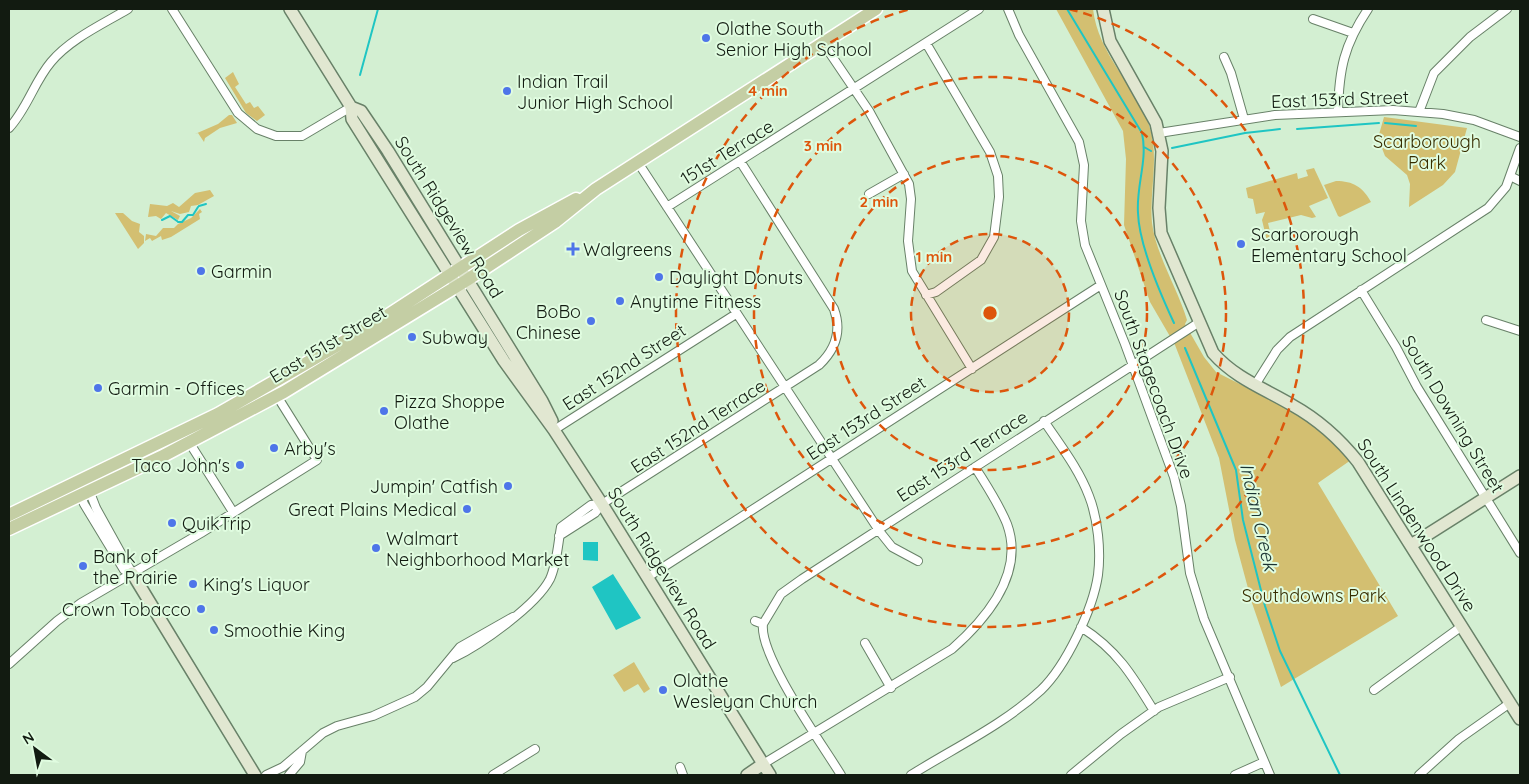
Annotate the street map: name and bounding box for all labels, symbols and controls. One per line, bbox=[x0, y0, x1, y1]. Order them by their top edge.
place label: Olathe South Senior High School bbox=[716, 17, 872, 61]
marker: Olathe South Senior High School bbox=[700, 32, 712, 44]
place label: Indian Trail Junior High School bbox=[517, 70, 673, 114]
text: 4 min bbox=[748, 81, 788, 100]
marker: Indian Trail Junior High School bbox=[501, 85, 513, 97]
street label: East 153rd Street bbox=[1271, 85, 1409, 113]
street label: 151st Terrace bbox=[676, 114, 778, 190]
park label: Scarborough Park bbox=[1373, 130, 1481, 174]
street label: South Ridgeview Road bbox=[390, 132, 508, 302]
text: 3 min bbox=[804, 136, 842, 155]
text: 2 min bbox=[859, 192, 899, 211]
place label: Scarborough Elementary School bbox=[1251, 223, 1407, 267]
place label: Walgreens bbox=[583, 238, 672, 261]
marker: Scarborough Elementary School bbox=[1235, 238, 1247, 250]
marker: Walgreens bbox=[567, 243, 579, 255]
text: 1 min bbox=[916, 247, 952, 266]
place label: Garmin bbox=[211, 260, 272, 283]
marker: Garmin bbox=[195, 265, 207, 277]
place label: Daylight Donuts bbox=[669, 266, 803, 289]
marker: Daylight Donuts bbox=[653, 271, 665, 283]
street label: South Stagecoach Drive bbox=[1109, 286, 1199, 482]
place label: Anytime Fitness bbox=[630, 290, 761, 313]
marker: Anytime Fitness bbox=[614, 295, 626, 307]
street label: East 151st Street bbox=[265, 300, 391, 388]
place label: BoBo Chinese bbox=[516, 300, 581, 344]
centre of rings bbox=[981, 304, 999, 322]
marker: BoBo Chinese bbox=[585, 315, 597, 327]
street label: East 152nd Street bbox=[558, 319, 690, 415]
place label: Subway bbox=[422, 326, 488, 349]
marker: Subway bbox=[406, 331, 418, 343]
street label: South Downing Street bbox=[1397, 331, 1509, 497]
street label: East 153rd Street bbox=[802, 371, 930, 465]
street label: East 152nd Terrace bbox=[626, 374, 770, 478]
place label: Garmin - Offices bbox=[108, 377, 245, 400]
marker: Garmin - Offices bbox=[92, 382, 104, 394]
place label: Pizza Shoppe Olathe bbox=[394, 390, 505, 434]
marker: Pizza Shoppe Olathe bbox=[378, 405, 390, 417]
street label: East 153rd Terrace bbox=[892, 405, 1032, 507]
street label: South Lindenwood Drive bbox=[1352, 434, 1482, 616]
place label: Arby's bbox=[284, 437, 336, 460]
marker: Arby's bbox=[268, 442, 280, 454]
place label: Taco John's bbox=[131, 454, 230, 477]
marker: Taco John's bbox=[234, 459, 246, 471]
water label: Indian Creek bbox=[1235, 461, 1283, 575]
place label: Jumpin' Catfish bbox=[370, 475, 498, 498]
marker: Jumpin' Catfish bbox=[502, 480, 514, 492]
street label: South Ridgeview Road bbox=[603, 483, 721, 653]
place label: Great Plains Medical bbox=[288, 498, 457, 521]
marker: Great Plains Medical bbox=[461, 503, 473, 515]
place label: QuikTrip bbox=[182, 512, 251, 535]
marker: QuikTrip bbox=[166, 517, 178, 529]
place label: Walmart Neighborhood Market bbox=[386, 527, 569, 571]
marker: Walmart Neighborhood Market bbox=[370, 542, 382, 554]
place label: Bank of the Prairie bbox=[93, 545, 178, 589]
marker: Bank of the Prairie bbox=[77, 560, 89, 572]
place label: King's Liquor bbox=[203, 573, 310, 596]
marker: King's Liquor bbox=[187, 578, 199, 590]
park label: Southdowns Park bbox=[1242, 584, 1386, 607]
place label: Crown Tobacco bbox=[62, 598, 191, 621]
marker: Crown Tobacco bbox=[195, 603, 207, 615]
place label: Smoothie King bbox=[224, 619, 345, 642]
marker: Smoothie King bbox=[208, 624, 220, 636]
place label: Olathe Wesleyan Church bbox=[673, 669, 818, 713]
marker: Olathe Wesleyan Church bbox=[657, 684, 669, 696]
north arrow bbox=[10, 724, 60, 774]
text: N bbox=[19, 728, 37, 748]

